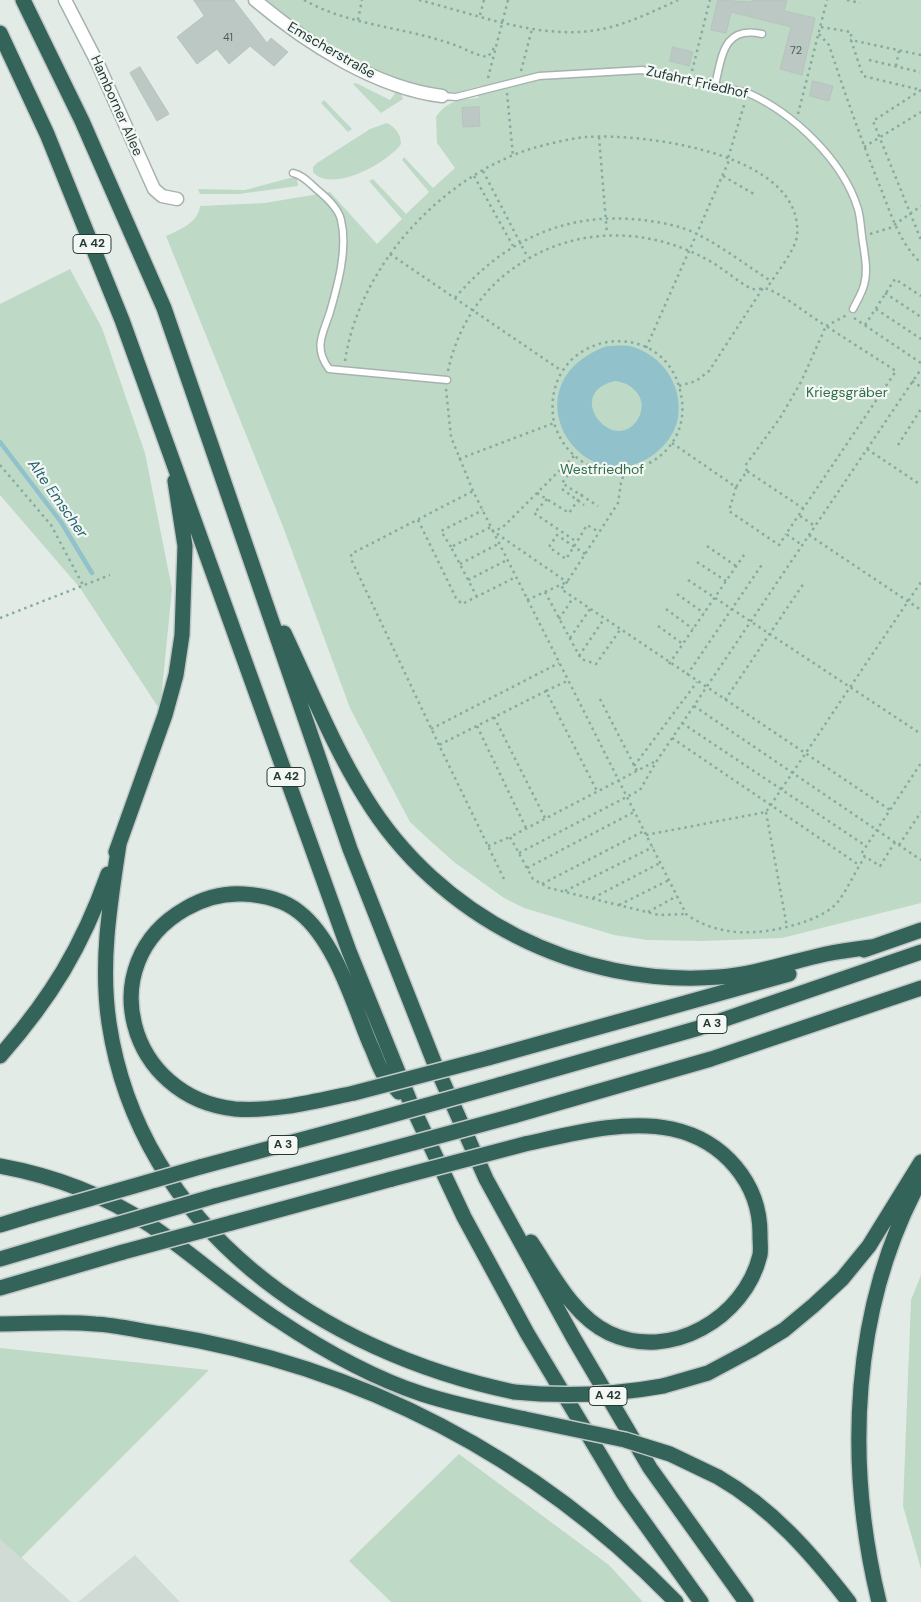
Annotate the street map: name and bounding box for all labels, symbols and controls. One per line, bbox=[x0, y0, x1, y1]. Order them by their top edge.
street label: Emscherstraße bbox=[284, 19, 378, 83]
house number: 41 bbox=[223, 31, 233, 45]
house number: 72 bbox=[790, 44, 802, 58]
street label: Hamborner Allee bbox=[86, 53, 146, 159]
street label: Zufahrt Friedhof bbox=[644, 63, 750, 103]
road number: A 42 bbox=[73, 234, 111, 253]
park label: Kriegsgräber bbox=[806, 385, 888, 401]
water label: Alte Emscher bbox=[23, 456, 91, 542]
park label: Westfriedhof bbox=[560, 462, 644, 478]
road number: A 42 bbox=[267, 768, 305, 786]
road number: A 3 bbox=[697, 1014, 727, 1034]
road number: A 3 bbox=[268, 1136, 298, 1154]
road number: A 42 bbox=[589, 1386, 627, 1405]

